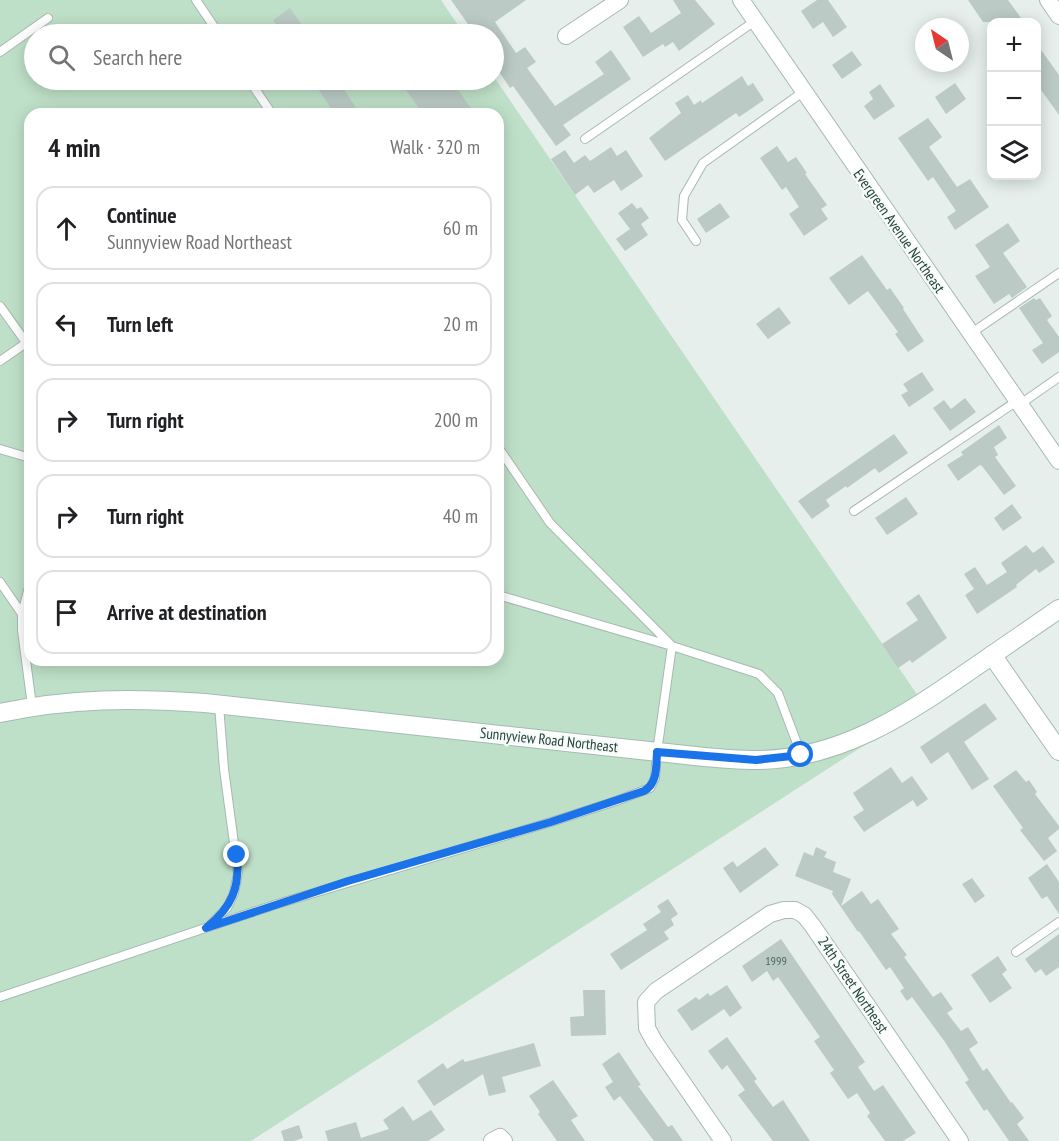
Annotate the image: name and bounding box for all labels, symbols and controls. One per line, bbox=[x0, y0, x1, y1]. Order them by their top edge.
north arrow bbox=[915, 18, 969, 72]
map controls bbox=[987, 18, 1041, 180]
button: + bbox=[987, 18, 1041, 72]
search box bbox=[24, 24, 504, 90]
icon: search bbox=[45, 41, 78, 74]
text: Search here bbox=[93, 43, 182, 71]
button: − bbox=[987, 72, 1041, 126]
button: layers bbox=[987, 126, 1041, 180]
text: 4 min bbox=[48, 131, 101, 164]
text: Walk · 320 m bbox=[390, 134, 480, 160]
street label: Evergreen Avenue Northeast bbox=[849, 165, 949, 296]
text: Continue bbox=[107, 201, 177, 229]
icon: ahead bbox=[50, 212, 83, 245]
text: 60 m bbox=[443, 215, 478, 241]
text: Sunnyview Road Northeast bbox=[107, 229, 292, 255]
icon: left bbox=[50, 308, 83, 341]
text: Turn left bbox=[107, 310, 173, 338]
text: 20 m bbox=[443, 311, 478, 337]
icon: right bbox=[50, 404, 83, 437]
text: Turn right bbox=[107, 406, 184, 434]
text: 200 m bbox=[434, 407, 478, 433]
icon: right bbox=[50, 500, 83, 533]
text: Turn right bbox=[107, 502, 184, 530]
text: 40 m bbox=[443, 503, 478, 529]
icon: arrive bbox=[50, 596, 83, 629]
text: Arrive at destination bbox=[107, 598, 267, 626]
street label: Sunnyview Road Northeast bbox=[479, 723, 619, 756]
route start bbox=[787, 741, 813, 767]
route end bbox=[223, 841, 249, 867]
street label: 24th Street Northeast bbox=[814, 933, 893, 1037]
house number: 1999 bbox=[765, 953, 787, 968]

